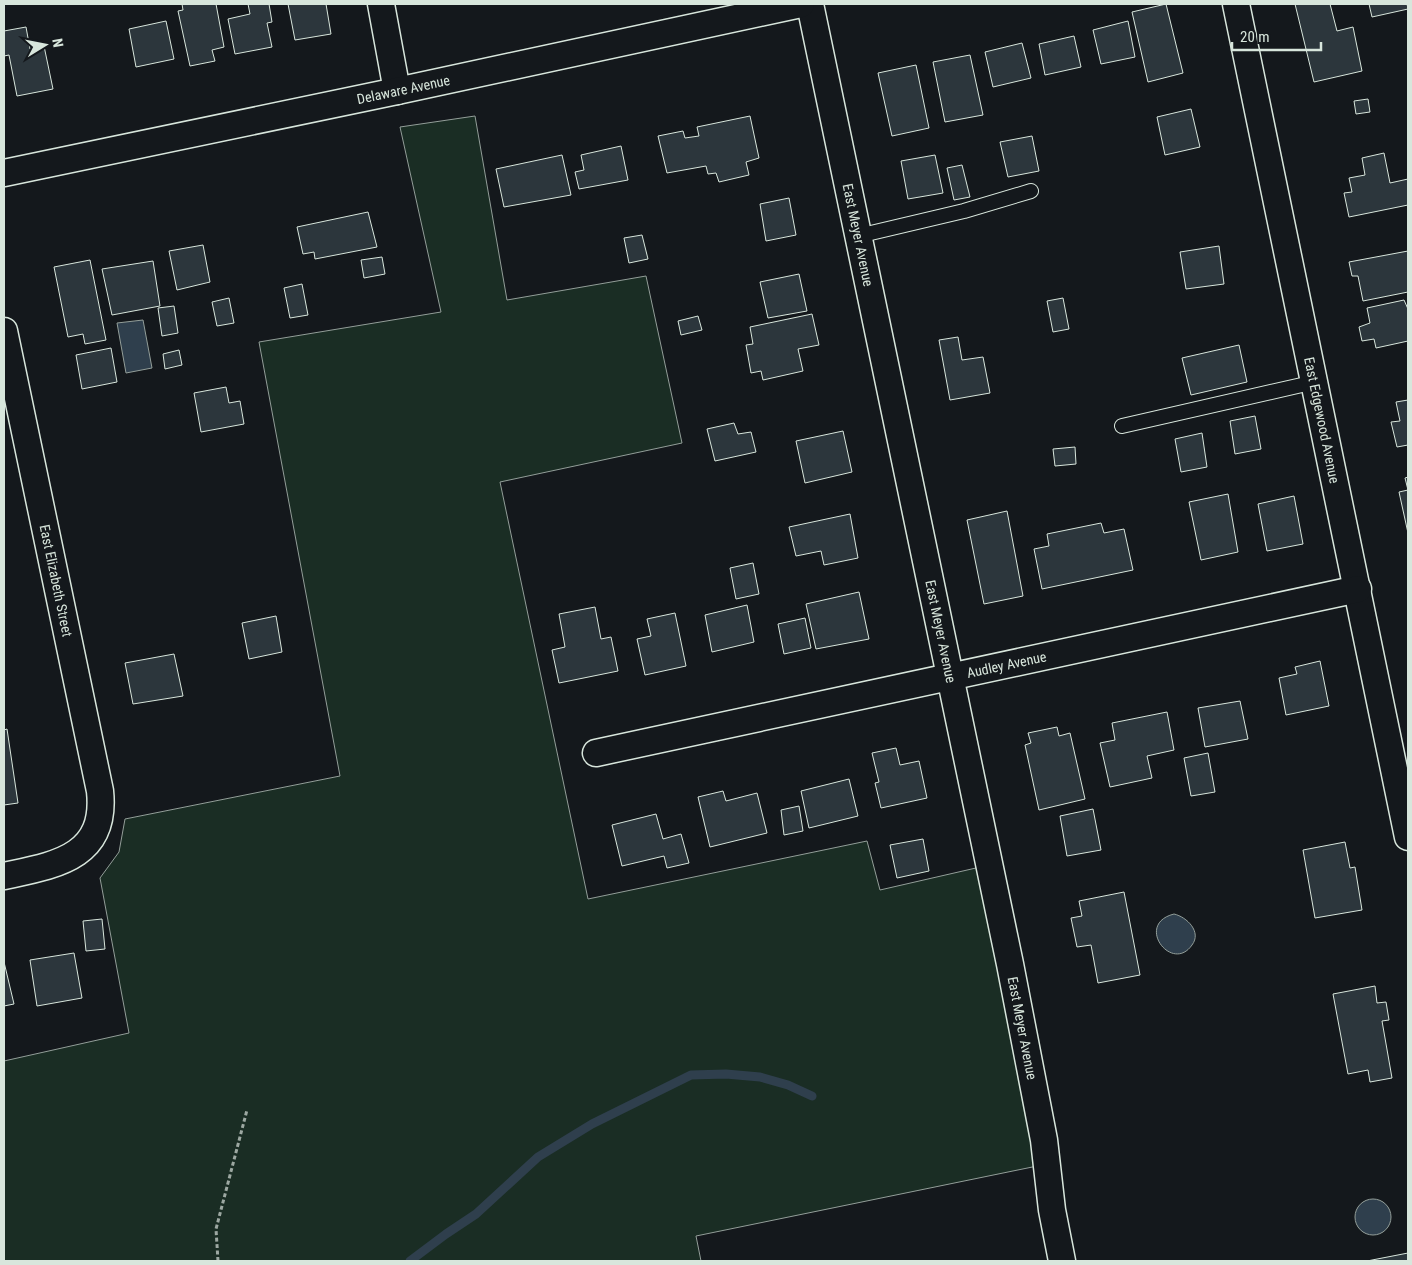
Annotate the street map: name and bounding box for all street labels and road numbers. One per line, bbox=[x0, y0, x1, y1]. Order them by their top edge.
street label: Delaware Avenue bbox=[355, 72, 452, 107]
street label: East Meyer Avenue bbox=[840, 182, 877, 288]
street label: East Edgewood Avenue bbox=[1301, 356, 1343, 485]
street label: East Elizabeth Street bbox=[37, 523, 76, 638]
street label: East Meyer Avenue bbox=[922, 579, 959, 685]
street label: Audley Avenue bbox=[965, 648, 1048, 681]
street label: East Meyer Avenue bbox=[1005, 975, 1040, 1082]

